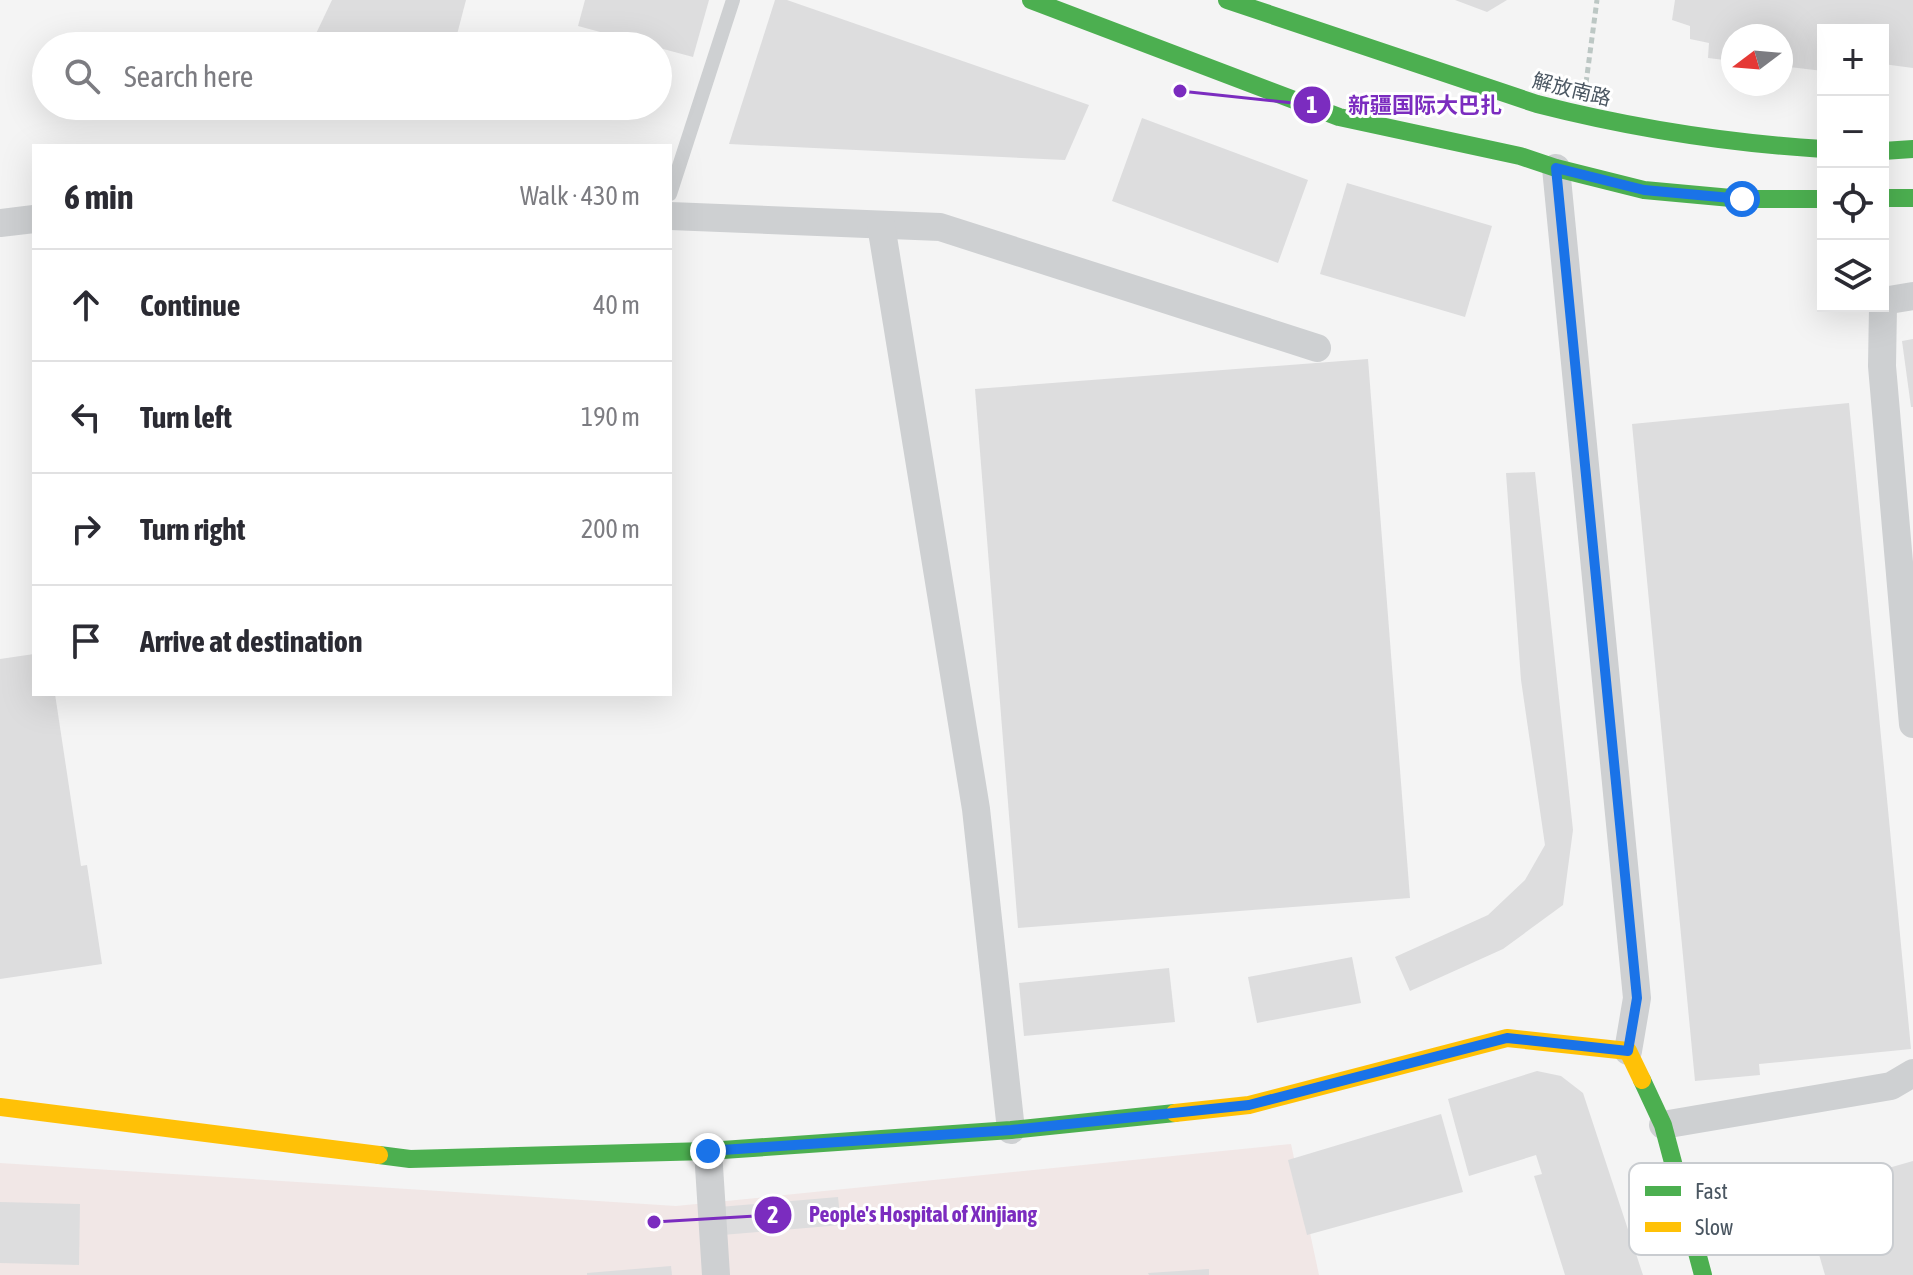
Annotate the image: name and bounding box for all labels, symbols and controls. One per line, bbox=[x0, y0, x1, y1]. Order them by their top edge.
north arrow bbox=[1721, 24, 1793, 96]
map controls bbox=[1817, 24, 1889, 312]
button: + bbox=[1817, 24, 1889, 96]
search box bbox=[32, 32, 672, 120]
icon: search bbox=[60, 54, 104, 98]
text: Search here bbox=[124, 59, 253, 93]
street label: 解放南路 bbox=[1530, 68, 1614, 110]
callout: 新疆国际大巴扎 bbox=[1292, 82, 1518, 128]
text: 1 bbox=[1306, 91, 1318, 118]
text: 新疆国际大巴扎 bbox=[1348, 92, 1502, 118]
button: − bbox=[1817, 96, 1889, 168]
button: locate bbox=[1817, 168, 1889, 240]
text: 6 min bbox=[64, 177, 133, 216]
text: Walk · 430 m bbox=[520, 181, 640, 211]
route start bbox=[1724, 181, 1760, 217]
button: layers bbox=[1817, 240, 1889, 312]
icon: ahead bbox=[64, 283, 108, 327]
text: Continue bbox=[140, 288, 240, 322]
text: 40 m bbox=[593, 290, 640, 320]
icon: left bbox=[64, 395, 108, 439]
text: Turn left bbox=[140, 400, 232, 434]
text: 190 m bbox=[581, 402, 640, 432]
icon: right bbox=[64, 507, 108, 551]
text: Turn right bbox=[140, 512, 246, 546]
text: 200 m bbox=[581, 514, 640, 544]
icon: arrive bbox=[64, 619, 108, 663]
text: Arrive at destination bbox=[140, 624, 362, 658]
route end bbox=[690, 1133, 726, 1169]
legend bbox=[1629, 1163, 1893, 1255]
text: Fast bbox=[1695, 1178, 1728, 1204]
callout: People's Hospital of Xinjiang bbox=[753, 1192, 1053, 1238]
text: 2 bbox=[767, 1201, 779, 1228]
text: People's Hospital of Xinjiang bbox=[809, 1201, 1037, 1227]
text: Slow bbox=[1695, 1214, 1733, 1240]

